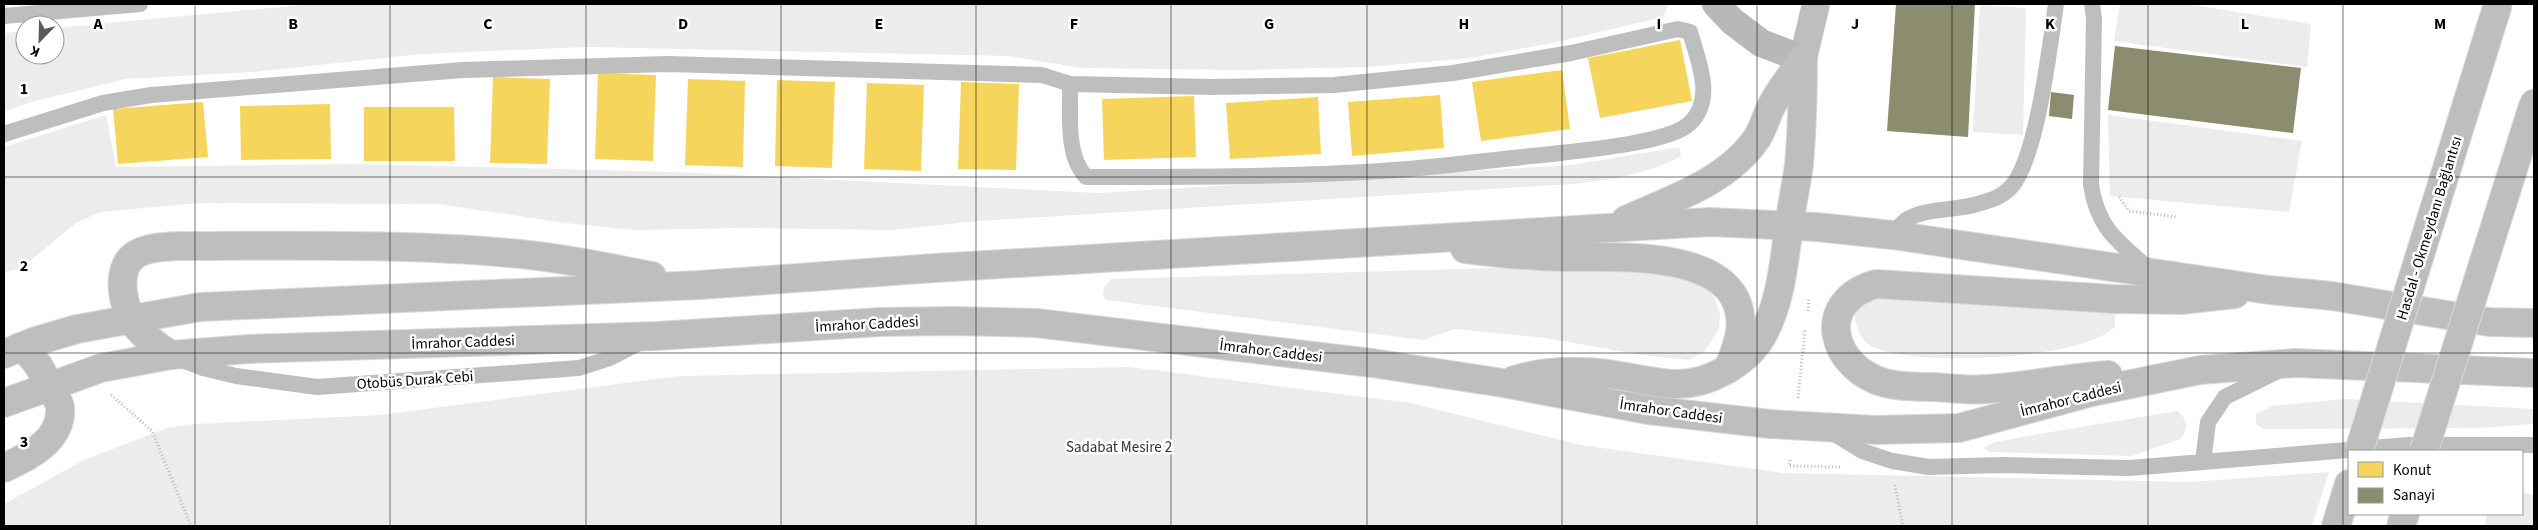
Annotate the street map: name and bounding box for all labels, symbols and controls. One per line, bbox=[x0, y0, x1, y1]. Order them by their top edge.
text: A bbox=[92, 13, 103, 35]
text: B bbox=[288, 13, 298, 35]
text: C bbox=[483, 13, 493, 35]
text: D bbox=[678, 13, 688, 35]
text: E bbox=[875, 13, 883, 35]
text: F bbox=[1070, 13, 1078, 35]
text: G bbox=[1264, 13, 1274, 35]
text: H bbox=[1459, 13, 1469, 35]
text: I bbox=[1657, 13, 1661, 35]
text: J bbox=[1851, 13, 1859, 35]
text: K bbox=[2045, 13, 2055, 35]
text: L bbox=[2241, 13, 2249, 35]
text: M bbox=[2434, 13, 2446, 35]
north arrow bbox=[15, 15, 65, 65]
text: K bbox=[27, 40, 43, 62]
text: 1 bbox=[20, 78, 28, 100]
street label: Hasdal - Okmeydanı Bağlantısı bbox=[2391, 134, 2467, 323]
text: 2 bbox=[20, 255, 28, 277]
street label: İmrahor Caddesi bbox=[815, 311, 919, 338]
street label: İmrahor Caddesi bbox=[411, 330, 515, 355]
street label: İmrahor Caddesi bbox=[1218, 335, 1324, 368]
street label: Otobüs Durak Cebi bbox=[356, 366, 474, 395]
street label: İmrahor Caddesi bbox=[2018, 377, 2124, 422]
street label: İmrahor Caddesi bbox=[1618, 394, 1724, 429]
text: 3 bbox=[20, 431, 28, 453]
park label: Sadabat Mesire 2 bbox=[1066, 437, 1172, 458]
legend bbox=[2348, 450, 2523, 515]
text: Konut bbox=[2393, 460, 2431, 481]
text: Sanayi bbox=[2393, 485, 2435, 506]

